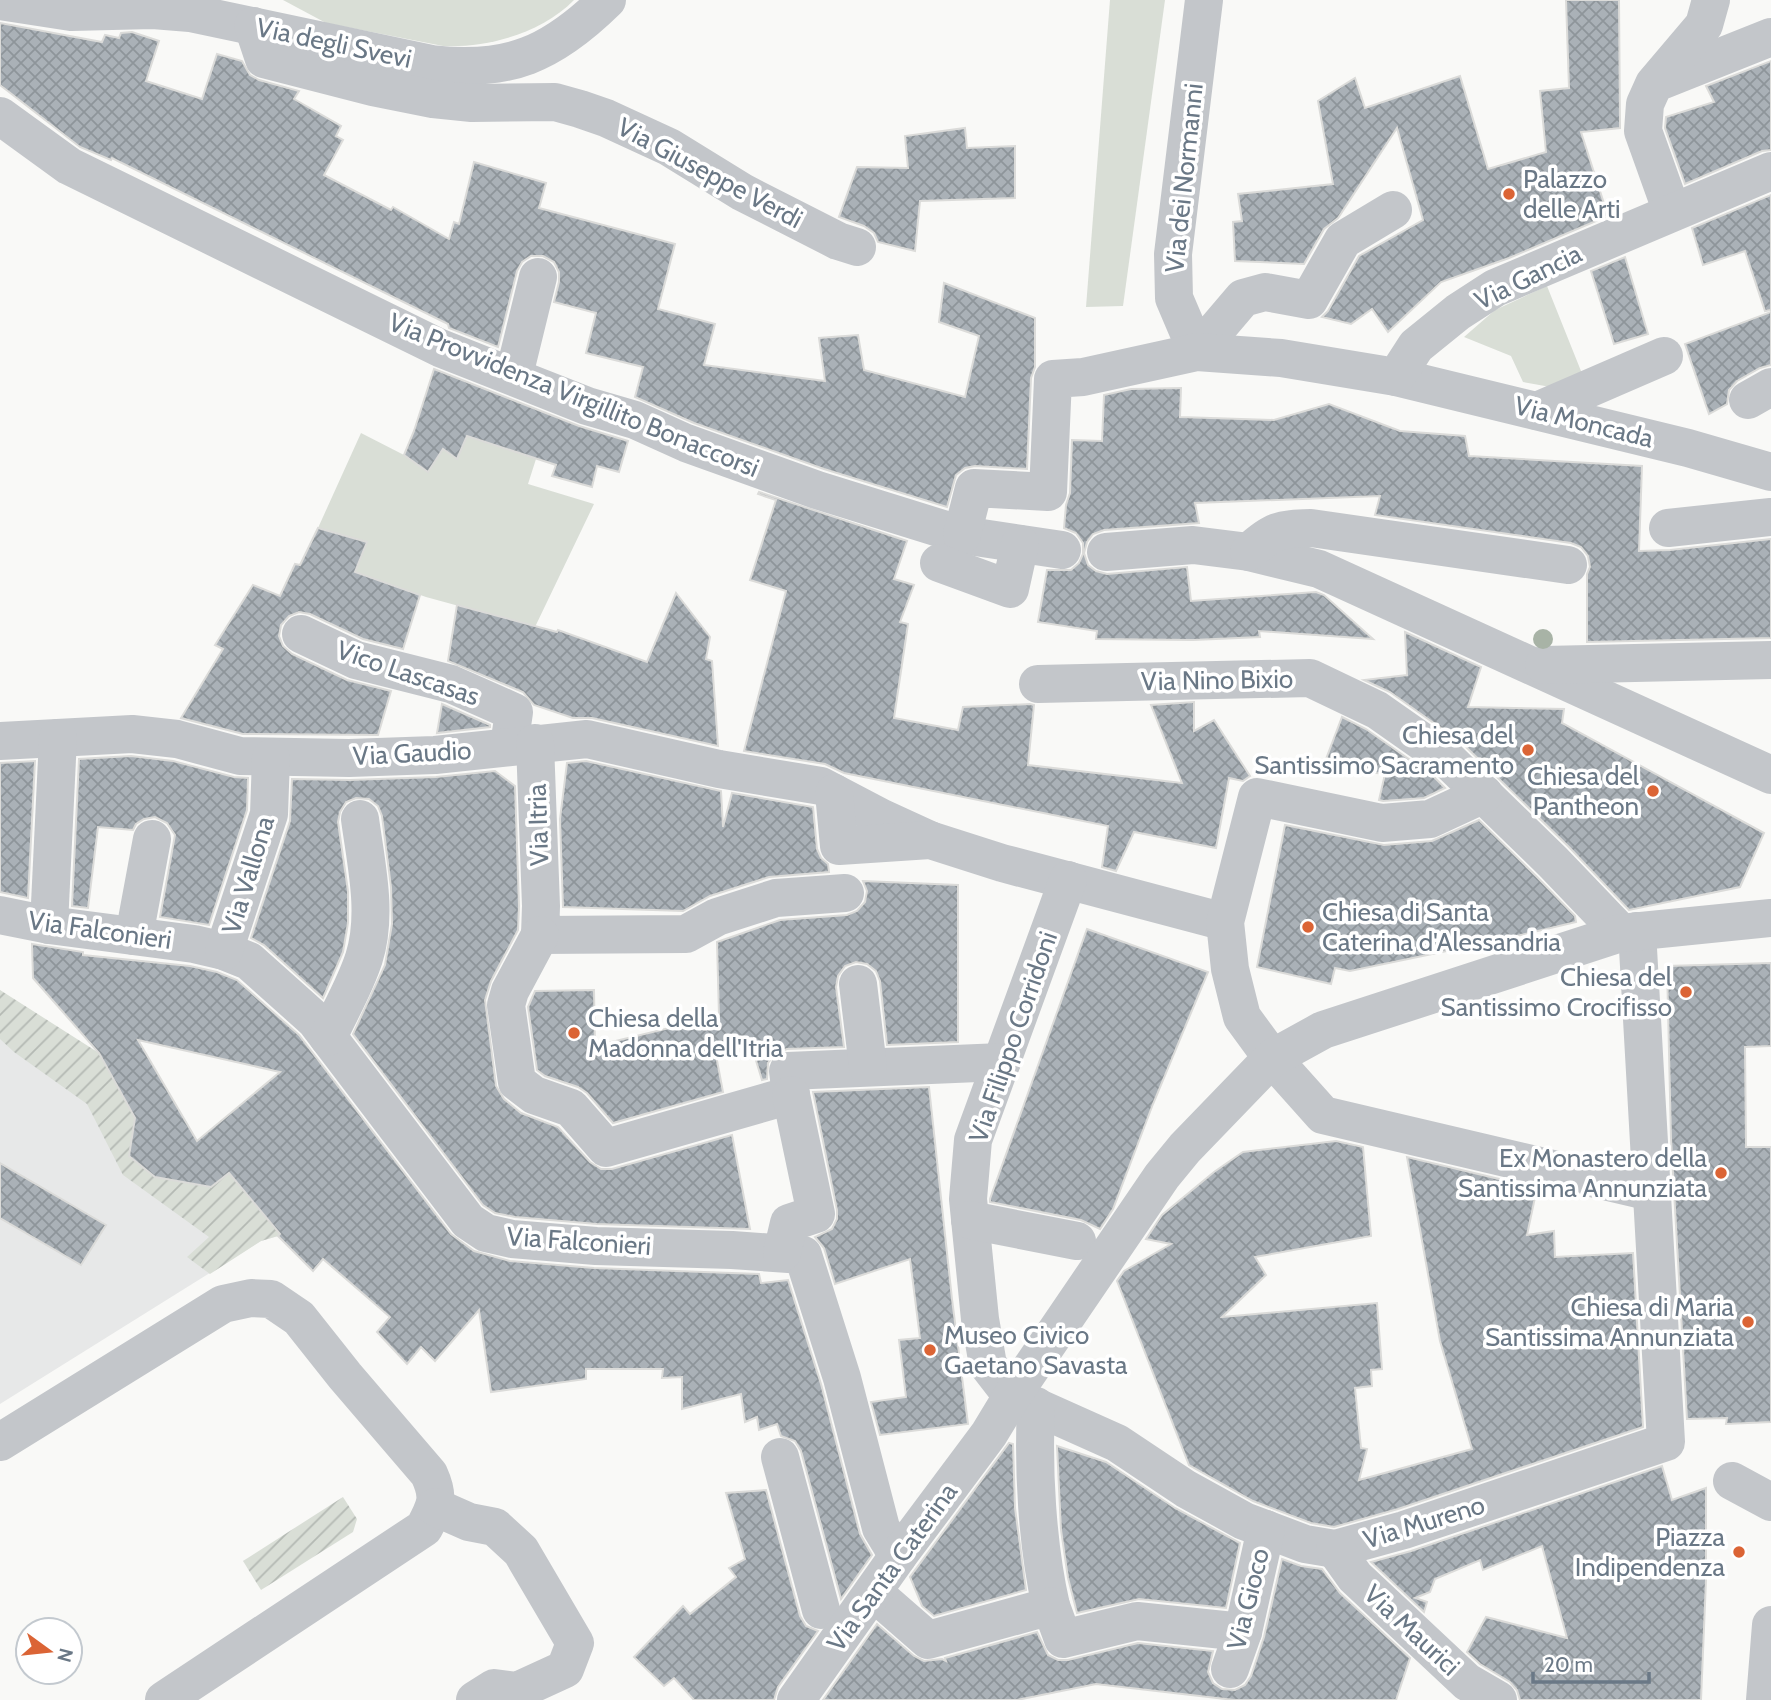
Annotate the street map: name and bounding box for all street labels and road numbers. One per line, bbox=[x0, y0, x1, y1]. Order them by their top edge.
street label: Via degli Svevi bbox=[253, 11, 415, 75]
street label: Via dei Normanni bbox=[1158, 82, 1210, 274]
street label: Via Giuseppe Verdi bbox=[612, 111, 808, 235]
street label: Via Gancia bbox=[1469, 237, 1587, 317]
street label: Via Provvidenza Virgillito Bonaccorsi bbox=[384, 306, 764, 484]
street label: Via Moncada bbox=[1511, 389, 1657, 455]
street label: Vico Lascasas bbox=[332, 634, 484, 712]
street label: Via Nino Bixio bbox=[1141, 663, 1293, 697]
street label: Via Gaudio bbox=[352, 734, 472, 772]
street label: Via Itria bbox=[521, 783, 555, 867]
street label: Via Vallona bbox=[215, 812, 281, 938]
street label: Via Falconieri bbox=[26, 904, 174, 956]
street label: Via Filippo Corridoni bbox=[962, 927, 1064, 1147]
street label: Via Falconieri bbox=[506, 1220, 652, 1262]
street label: Via Santa Caterina bbox=[820, 1476, 964, 1658]
street label: Via Mureno bbox=[1359, 1488, 1489, 1556]
street label: Via Gioco bbox=[1220, 1545, 1276, 1653]
street label: Via Maurici bbox=[1358, 1578, 1466, 1682]

